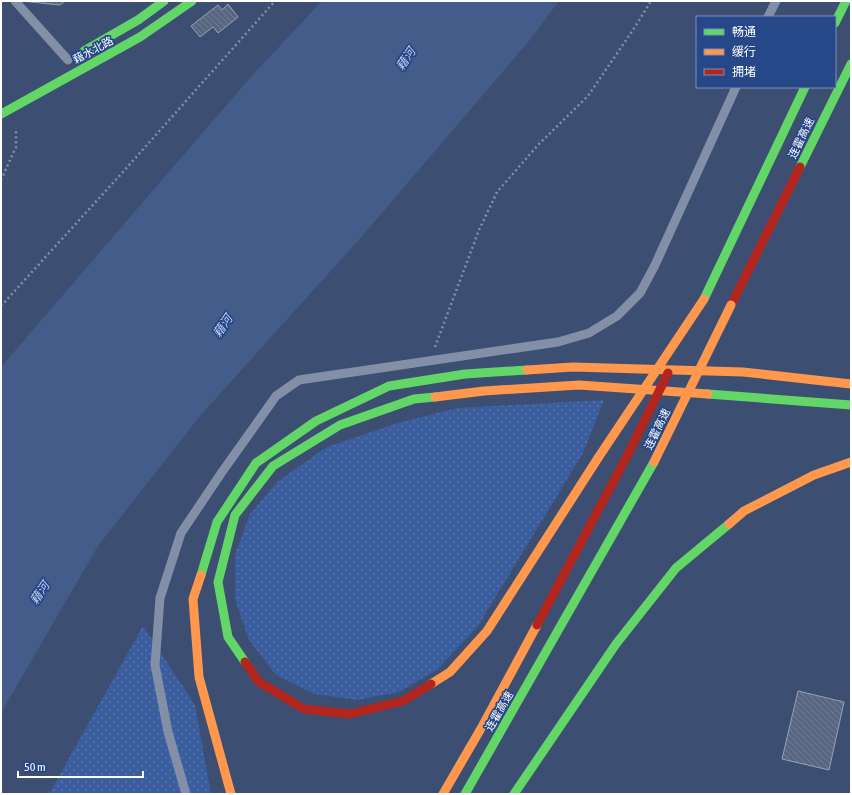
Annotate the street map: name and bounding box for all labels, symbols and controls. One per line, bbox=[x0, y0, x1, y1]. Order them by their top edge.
legend bbox=[696, 16, 836, 88]
text: 畅通 bbox=[732, 25, 756, 39]
street label: 藉水北路 bbox=[71, 34, 115, 66]
water label: 藉河 bbox=[393, 43, 420, 73]
text: 缓行 bbox=[732, 45, 756, 59]
text: 拥堵 bbox=[732, 65, 756, 79]
street label: 连霍高速 bbox=[786, 116, 816, 160]
water label: 藉河 bbox=[210, 310, 237, 340]
street label: 连霍高速 bbox=[642, 407, 672, 451]
water label: 藉河 bbox=[27, 577, 54, 607]
street label: 连霍高速 bbox=[483, 689, 515, 733]
scale bar bbox=[18, 753, 143, 779]
text: 50 m bbox=[24, 760, 46, 774]

